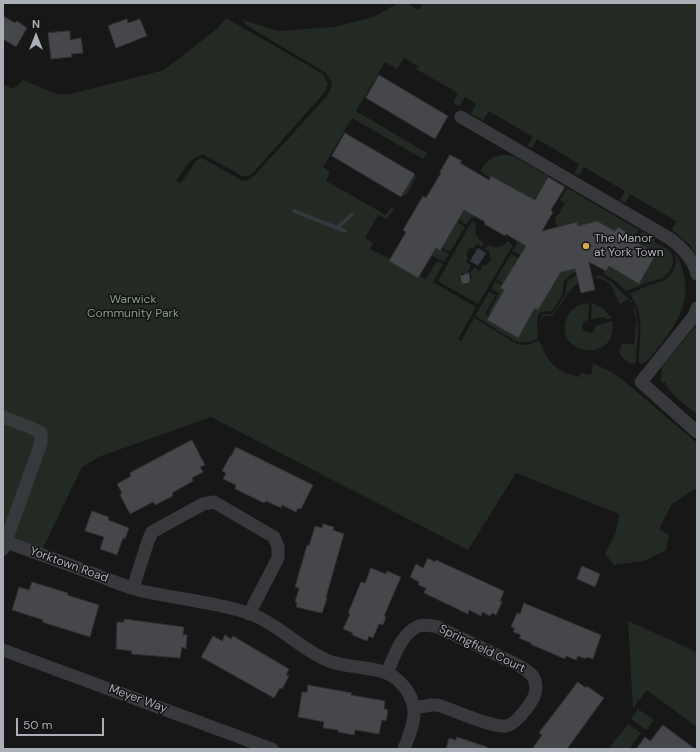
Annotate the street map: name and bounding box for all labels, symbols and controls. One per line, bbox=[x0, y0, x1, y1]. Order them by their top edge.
north arrow bbox=[16, 16, 56, 56]
text: N bbox=[32, 17, 40, 31]
place label: The Manor at York Town bbox=[594, 232, 664, 260]
marker: The Manor at York Town bbox=[581, 241, 591, 251]
park label: Warwick Community Park bbox=[87, 293, 179, 321]
street label: Yorktown Road bbox=[28, 544, 110, 586]
street label: Springfield Court bbox=[437, 622, 527, 676]
street label: Meyer Way bbox=[107, 682, 169, 716]
scale bar bbox=[18, 710, 106, 736]
text: 50 m bbox=[23, 717, 52, 733]

